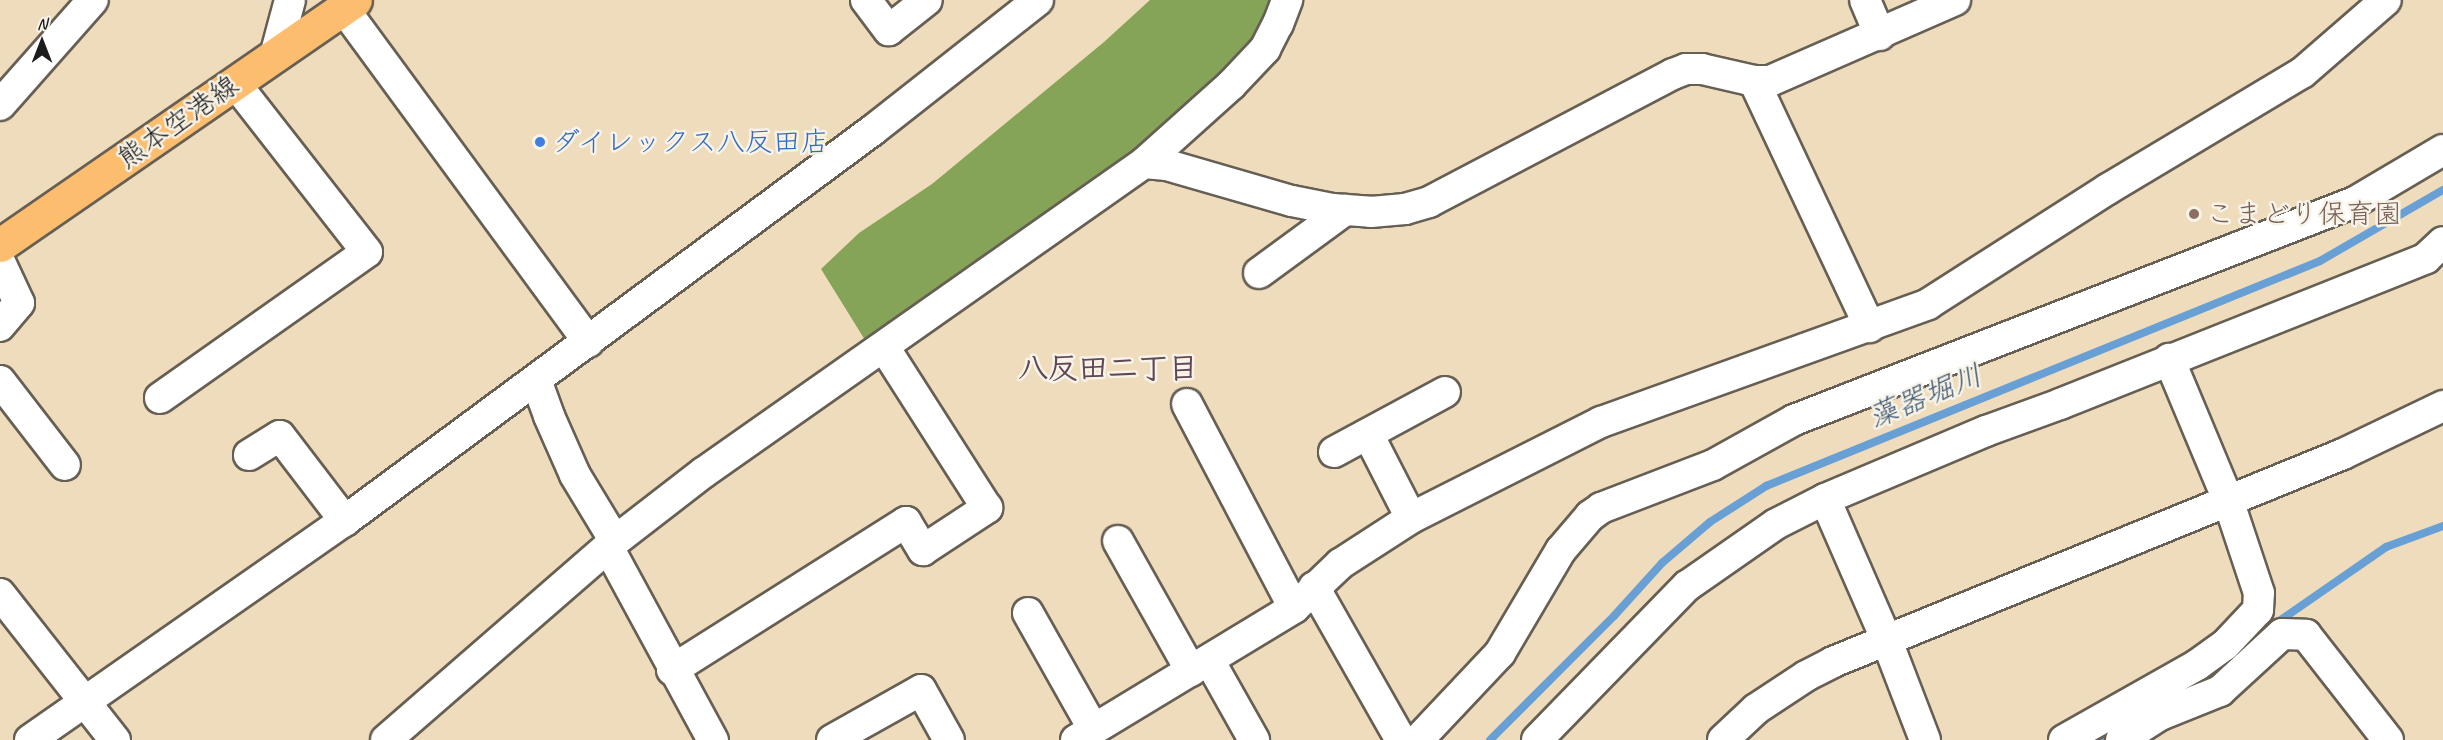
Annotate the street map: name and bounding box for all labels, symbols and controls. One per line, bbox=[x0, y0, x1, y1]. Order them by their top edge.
north arrow bbox=[12, 12, 72, 72]
text: N bbox=[37, 14, 47, 34]
street label: 熊本空港線 bbox=[111, 68, 245, 176]
place label: ダイレックス八反田店 bbox=[552, 125, 832, 159]
marker: ダイレックス八反田店 bbox=[533, 135, 547, 149]
place label: こまどり保育園 bbox=[2206, 197, 2402, 231]
marker: こまどり保育園 bbox=[2187, 207, 2201, 221]
district label: 八反田二丁目 bbox=[1018, 350, 1198, 386]
water label: 藻器堀川 bbox=[1863, 357, 1987, 435]

